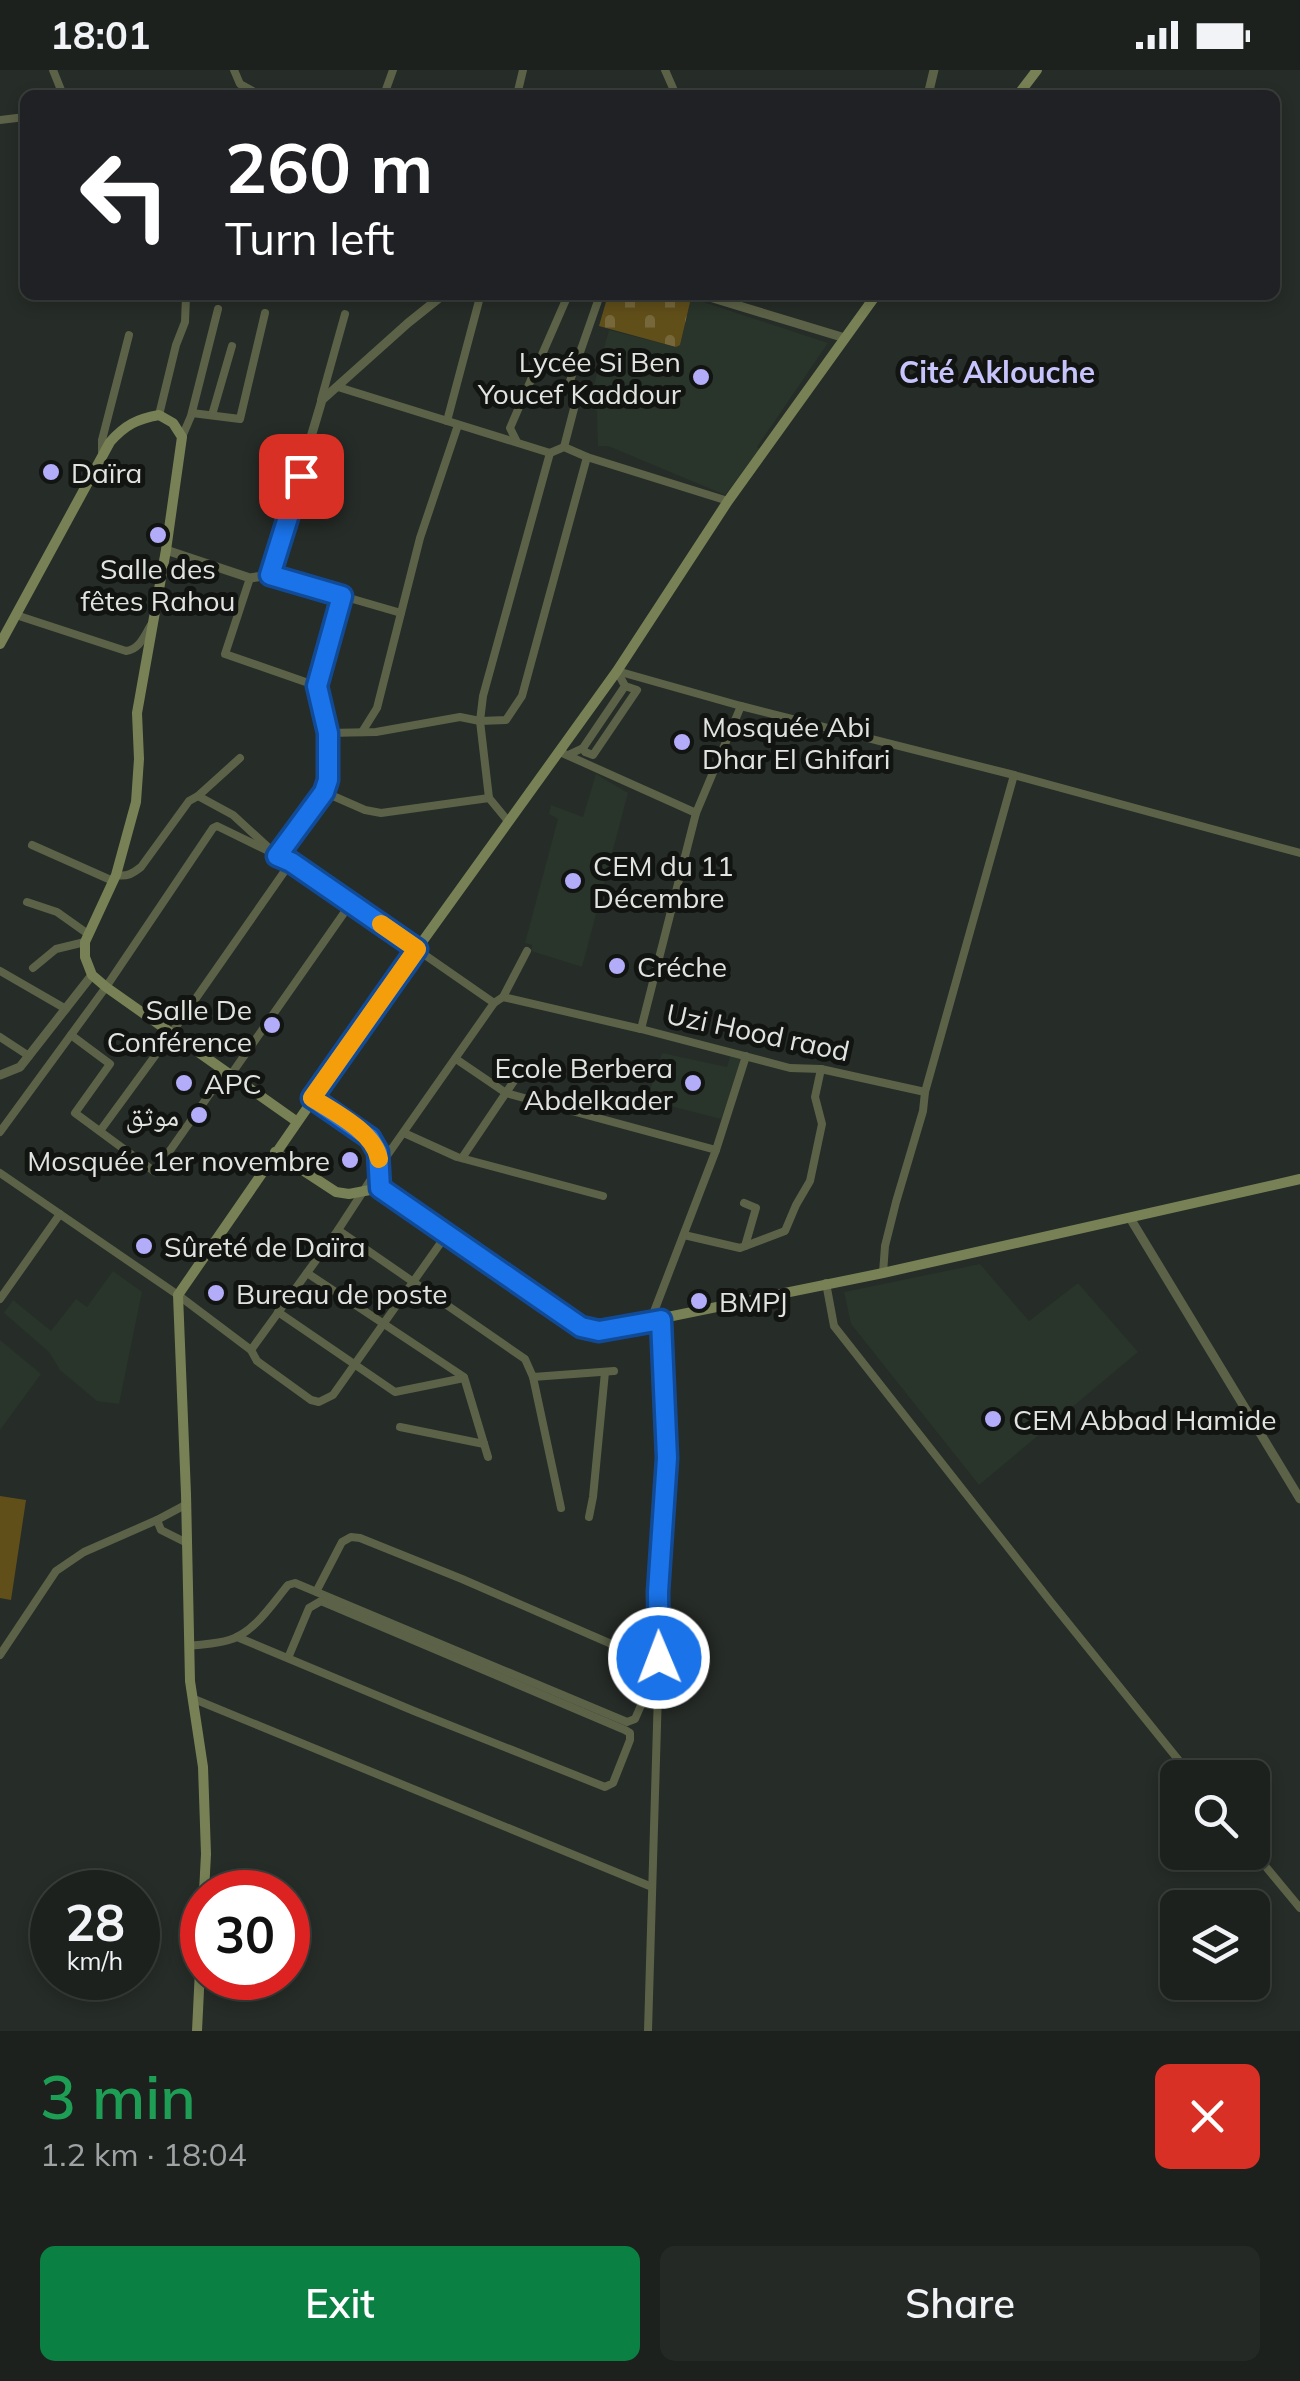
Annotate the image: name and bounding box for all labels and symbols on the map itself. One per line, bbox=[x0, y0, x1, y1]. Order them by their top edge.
place label: Lycée Si Ben Youcef Kaddour bbox=[477, 344, 682, 411]
district label: Cité Aklouche bbox=[899, 353, 1095, 391]
marker: Lycée Si Ben Youcef Kaddour bbox=[690, 366, 712, 388]
pin bbox=[259, 434, 344, 519]
place label: Daïra bbox=[71, 455, 142, 490]
marker: Daïra bbox=[40, 461, 62, 483]
marker: Salle des fêtes Rahou bbox=[147, 524, 169, 546]
place label: Salle des fêtes Rahou bbox=[80, 551, 236, 618]
place label: Mosquée Abi Dhar El Ghifari bbox=[702, 709, 891, 776]
marker: Mosquée Abi Dhar El Ghifari bbox=[671, 731, 693, 753]
place label: CEM du 11 Décembre bbox=[593, 848, 734, 915]
marker: CEM du 11 Décembre bbox=[562, 870, 584, 892]
place label: Créche bbox=[637, 949, 727, 984]
marker: Créche bbox=[606, 955, 628, 977]
place label: Salle De Conférence bbox=[107, 992, 252, 1059]
street label: Uzi Hood raod bbox=[663, 996, 853, 1068]
marker: Salle De Conférence bbox=[261, 1014, 283, 1036]
place label: Ecole Berbera Abdelkader bbox=[495, 1050, 674, 1117]
place label: APC bbox=[204, 1066, 262, 1101]
marker: APC bbox=[173, 1072, 195, 1094]
marker: Ecole Berbera Abdelkader bbox=[682, 1072, 704, 1094]
place label: موثق bbox=[126, 1098, 179, 1134]
marker: موثق bbox=[188, 1104, 210, 1126]
place label: Mosquée 1er novembre bbox=[27, 1143, 330, 1178]
marker: Mosquée 1er novembre bbox=[339, 1149, 361, 1171]
place label: Sûreté de Daïra bbox=[164, 1229, 366, 1264]
marker: Sûreté de Daïra bbox=[133, 1235, 155, 1257]
place label: Bureau de poste bbox=[236, 1276, 447, 1311]
marker: Bureau de poste bbox=[205, 1282, 227, 1304]
place label: BMPJ bbox=[719, 1284, 788, 1319]
marker: BMPJ bbox=[688, 1290, 710, 1312]
place label: CEM Abbad Hamide bbox=[1013, 1402, 1277, 1437]
marker: CEM Abbad Hamide bbox=[982, 1408, 1004, 1430]
position arrow bbox=[607, 1606, 711, 1710]
speed limit sign: 30 bbox=[180, 1870, 310, 2000]

